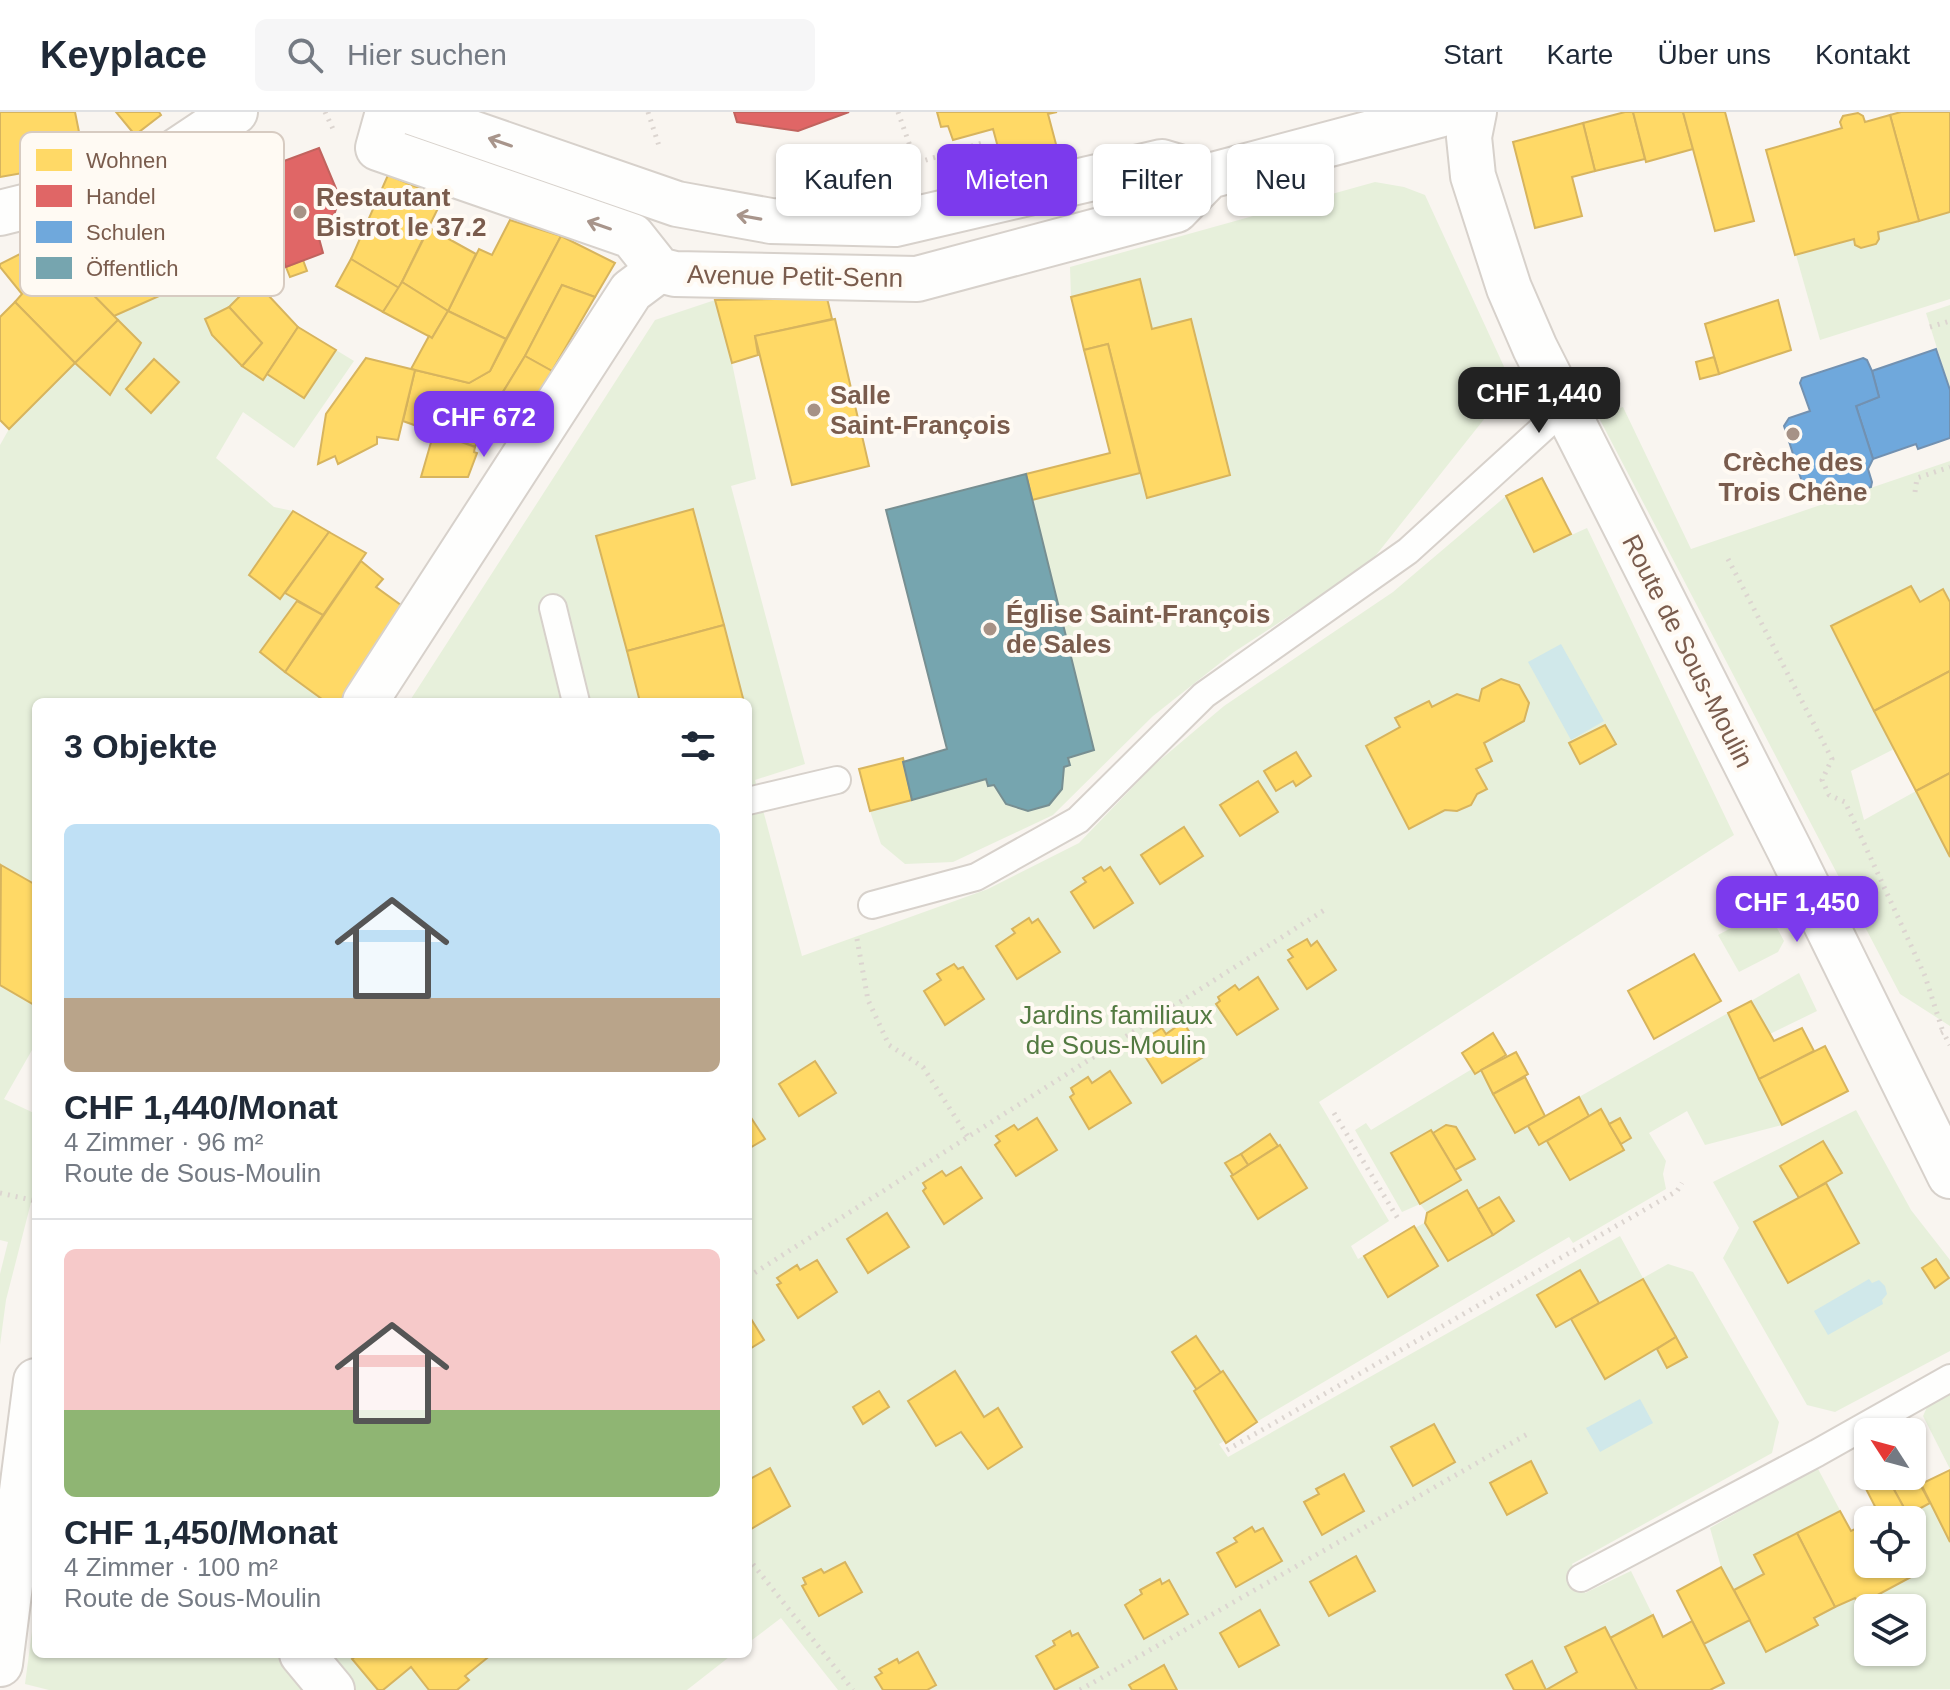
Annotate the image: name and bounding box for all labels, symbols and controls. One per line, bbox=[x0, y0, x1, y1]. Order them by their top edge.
search box bbox=[255, 19, 815, 91]
icon: search bbox=[283, 33, 327, 77]
text: Keyplace bbox=[40, 34, 207, 76]
text: Hier suchen bbox=[347, 38, 507, 71]
text: Start bbox=[1443, 39, 1502, 70]
text: Karte bbox=[1546, 39, 1613, 70]
text: Über uns bbox=[1657, 39, 1771, 70]
text: Kontakt bbox=[1815, 39, 1910, 70]
legend bbox=[20, 132, 284, 296]
one-way arrow bbox=[488, 134, 513, 149]
chip: Kaufen bbox=[776, 144, 921, 216]
chip: Mieten bbox=[937, 144, 1077, 216]
chip: Filter bbox=[1093, 144, 1211, 216]
chip: Neu bbox=[1227, 144, 1334, 216]
text: Wohnen bbox=[86, 148, 168, 173]
place label: Restautant Bistrot le 37.2 bbox=[316, 182, 487, 242]
text: Handel bbox=[86, 184, 156, 209]
marker: Restautant Bistrot le 37.2 bbox=[291, 203, 309, 221]
one-way arrow bbox=[737, 209, 762, 224]
one-way arrow bbox=[588, 217, 612, 231]
text: Schulen bbox=[86, 220, 166, 245]
text: Öffentlich bbox=[86, 256, 179, 281]
street label: Avenue Petit-Senn bbox=[687, 259, 903, 293]
pin: CHF 1,440 bbox=[1447, 367, 1631, 435]
text: CHF 1,440 bbox=[1476, 378, 1602, 408]
place label: Salle Saint-François bbox=[830, 380, 1011, 440]
pin: CHF 672 bbox=[410, 391, 558, 459]
marker: Salle Saint-François bbox=[805, 401, 823, 419]
text: CHF 672 bbox=[432, 402, 536, 432]
marker: Crèche des Trois Chêne bbox=[1784, 425, 1802, 443]
place label: Crèche des Trois Chêne bbox=[1719, 447, 1867, 507]
street label: Route de Sous-Moulin bbox=[1616, 530, 1760, 772]
place label: Église Saint-François de Sales bbox=[1006, 599, 1270, 659]
marker: Église Saint-François de Sales bbox=[981, 620, 999, 638]
icon: filters bbox=[676, 724, 720, 768]
text: 3 Objekte bbox=[64, 727, 217, 765]
icon: home bbox=[320, 876, 464, 1020]
pin: CHF 1,450 bbox=[1705, 876, 1889, 944]
text: CHF 1,450 bbox=[1734, 887, 1860, 917]
park label: Jardins familiaux de Sous-Moulin bbox=[1019, 1000, 1213, 1060]
text: CHF 1,440/Monat bbox=[64, 1088, 338, 1126]
text: 4 Zimmer · 96 m² bbox=[64, 1127, 263, 1157]
text: Route de Sous-Moulin bbox=[64, 1158, 321, 1188]
icon: home bbox=[320, 1301, 464, 1445]
north arrow bbox=[1854, 1418, 1926, 1490]
map controls bbox=[1854, 1418, 1926, 1666]
button: locate bbox=[1854, 1506, 1926, 1578]
text: CHF 1,450/Monat bbox=[64, 1513, 338, 1551]
text: 4 Zimmer · 100 m² bbox=[64, 1552, 278, 1582]
text: Route de Sous-Moulin bbox=[64, 1583, 321, 1613]
button: layers bbox=[1854, 1594, 1926, 1666]

